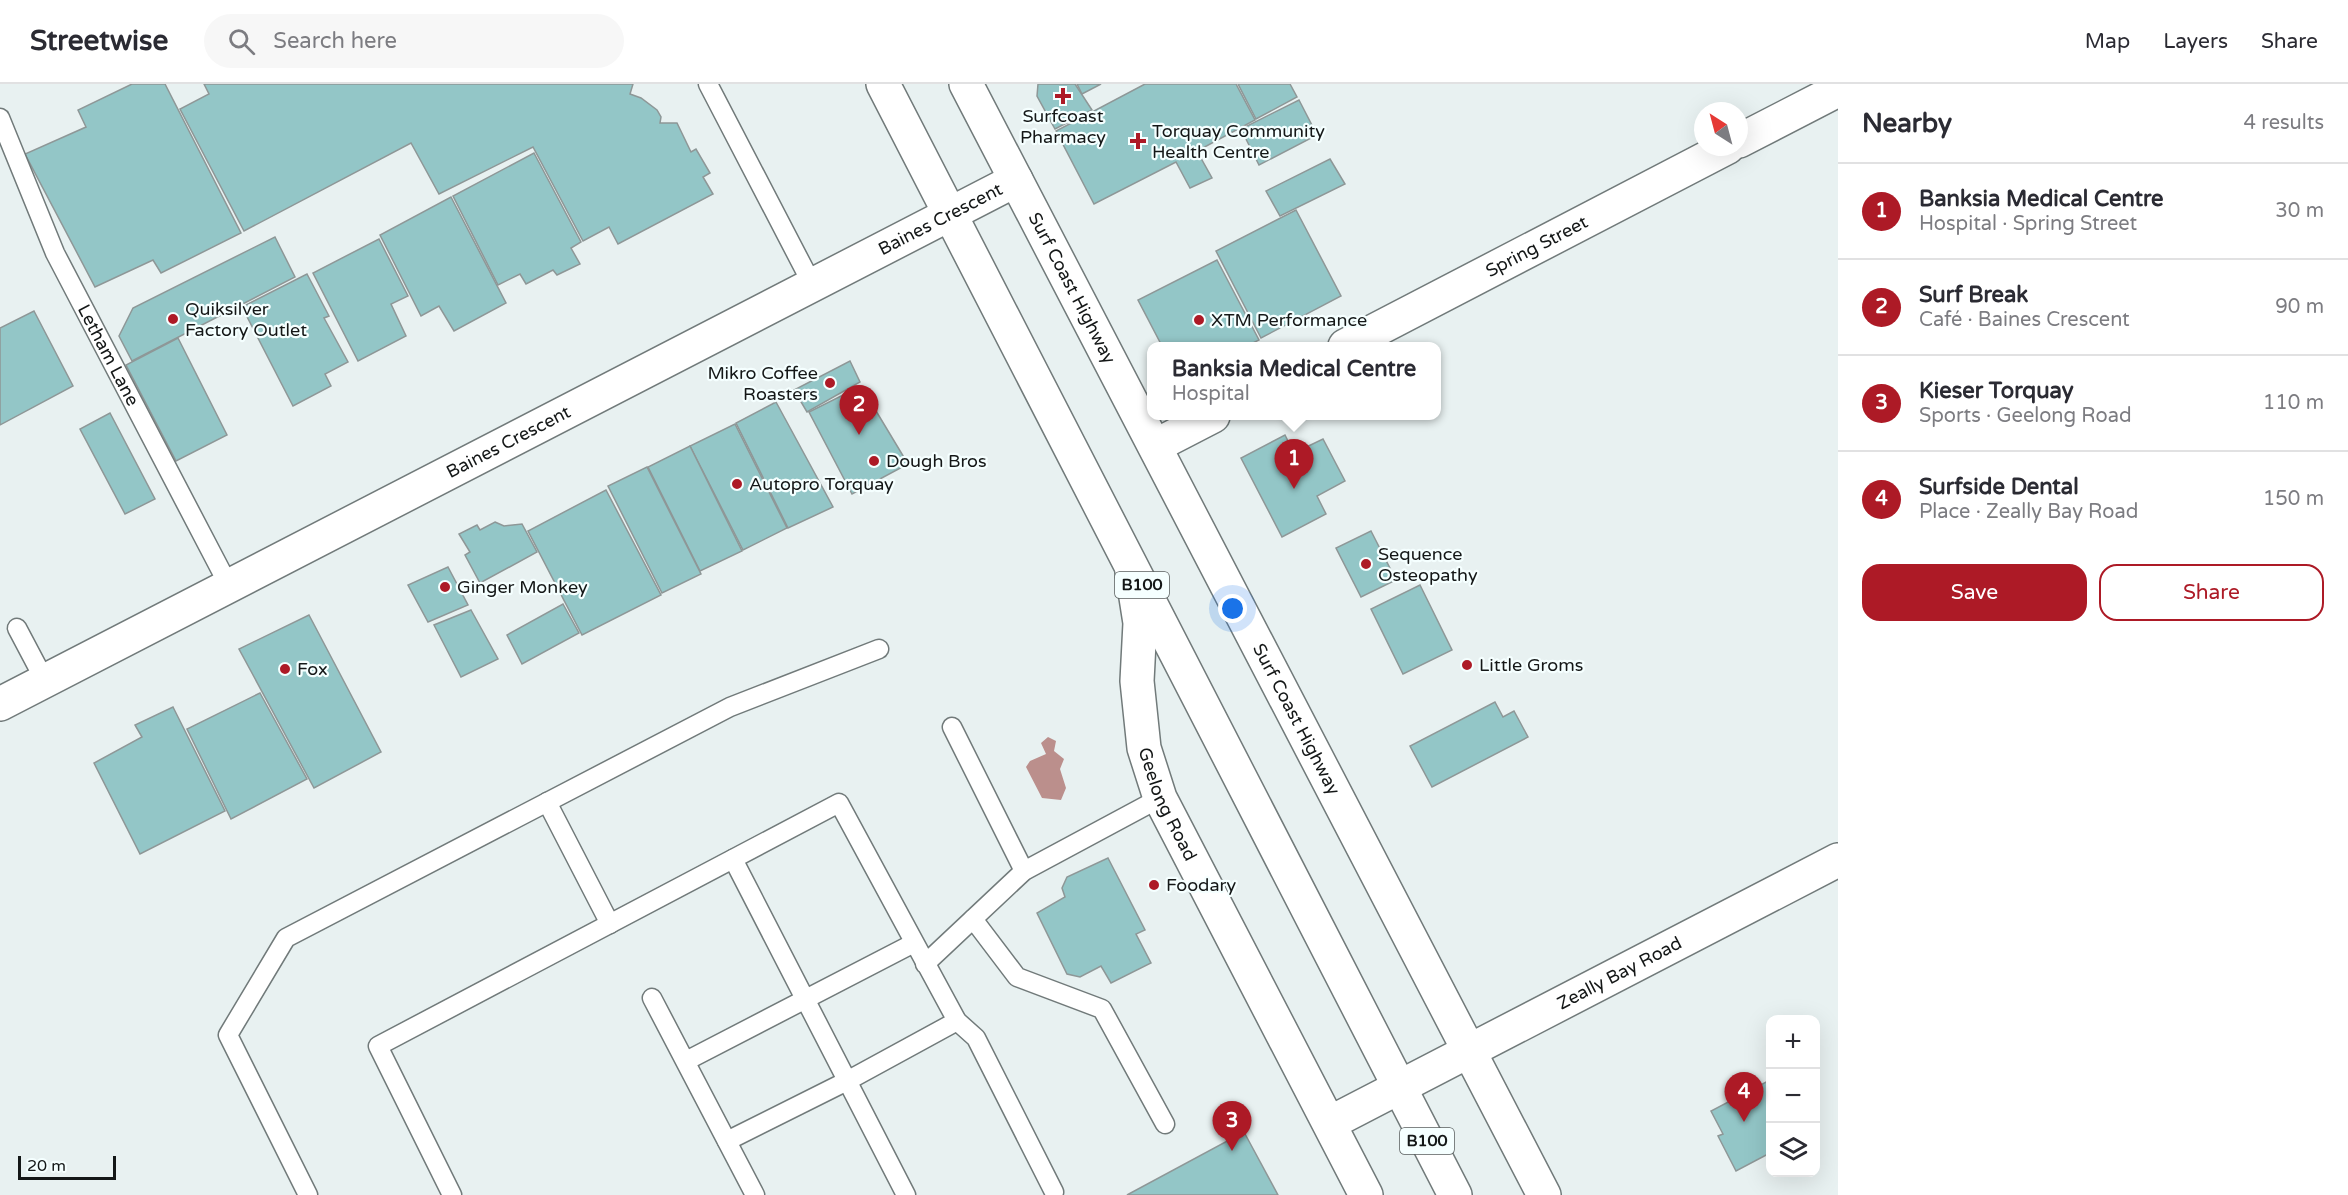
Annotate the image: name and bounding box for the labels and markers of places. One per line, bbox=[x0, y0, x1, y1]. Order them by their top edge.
marker: Surfcoast Pharmacy bbox=[1056, 89, 1070, 103]
place label: Surfcoast Pharmacy bbox=[1020, 105, 1106, 148]
place label: Torquay Community Health Centre bbox=[1152, 120, 1325, 163]
marker: Torquay Community Health Centre bbox=[1129, 132, 1147, 150]
place label: Quiksilver Factory Outlet bbox=[185, 298, 307, 341]
place label: XTM Performance bbox=[1211, 309, 1367, 331]
marker: Quiksilver Factory Outlet bbox=[166, 312, 180, 326]
marker: XTM Performance bbox=[1192, 313, 1206, 327]
place label: Mikro Coffee Roasters bbox=[707, 362, 818, 405]
marker: Mikro Coffee Roasters bbox=[823, 376, 837, 390]
pin: 2 bbox=[840, 386, 878, 435]
pin: 1 bbox=[1274, 440, 1314, 489]
place label: Dough Bros bbox=[886, 450, 987, 472]
marker: Dough Bros bbox=[867, 454, 881, 468]
place label: Autopro Torquay bbox=[749, 473, 894, 495]
marker: Autopro Torquay bbox=[730, 477, 744, 491]
place label: Sequence Osteopathy bbox=[1378, 543, 1478, 586]
marker: Sequence Osteopathy bbox=[1359, 557, 1373, 571]
place label: Ginger Monkey bbox=[457, 576, 588, 598]
marker: Ginger Monkey bbox=[438, 580, 452, 594]
place label: Little Groms bbox=[1479, 654, 1583, 676]
place label: Fox bbox=[297, 658, 328, 680]
marker: Little Groms bbox=[1460, 658, 1474, 672]
marker: Fox bbox=[278, 662, 292, 676]
place label: Foodary bbox=[1166, 874, 1236, 896]
marker: Foodary bbox=[1147, 878, 1161, 892]
pin: 4 bbox=[1724, 1072, 1764, 1122]
pin: 3 bbox=[1212, 1102, 1252, 1151]

